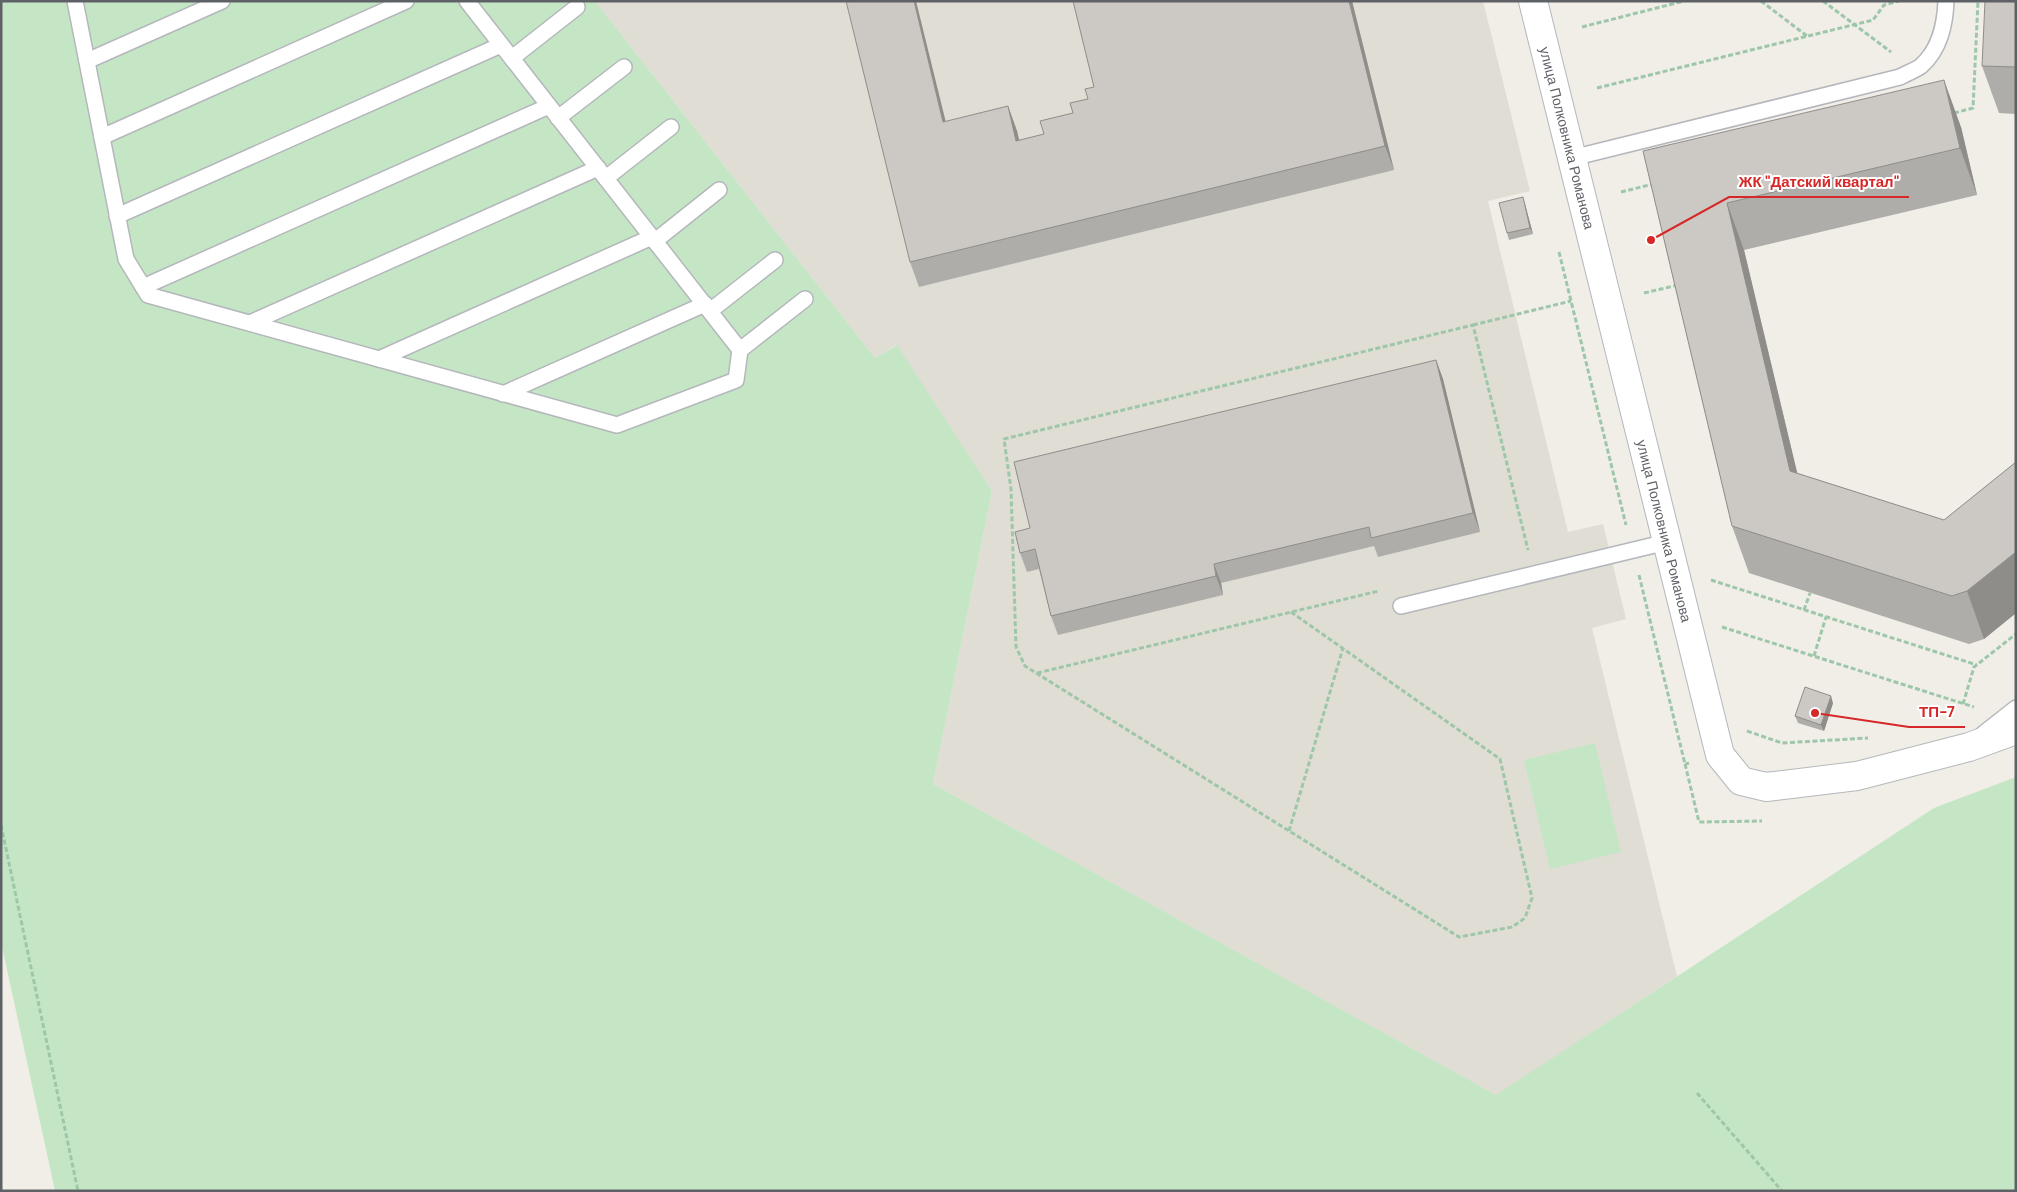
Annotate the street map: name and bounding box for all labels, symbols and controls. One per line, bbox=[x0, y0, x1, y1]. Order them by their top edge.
street label: улица Полковника Романова bbox=[1536, 45, 1598, 231]
callout: ЖК "Датский квартал" bbox=[1729, 167, 1909, 197]
text: ЖК "Датский квартал" bbox=[1738, 172, 1899, 192]
street label: улица Полковника Романова bbox=[1633, 438, 1695, 624]
callout: ТП-7 bbox=[1909, 697, 1965, 727]
text: ТП-7 bbox=[1919, 702, 1955, 722]

